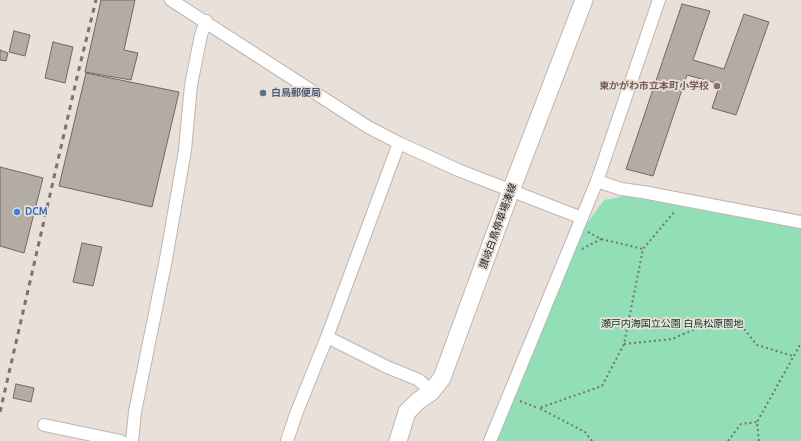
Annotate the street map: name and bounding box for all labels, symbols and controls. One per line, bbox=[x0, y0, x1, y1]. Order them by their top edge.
place label: 東かがわ市立本町小学校 bbox=[599, 80, 709, 92]
marker: 東かがわ市立本町小学校 bbox=[712, 81, 722, 91]
place label: 白鳥郵便局 bbox=[271, 87, 321, 99]
marker: 白鳥郵便局 bbox=[258, 88, 268, 98]
street label: 讃岐白鳥停車場湊線 bbox=[477, 182, 519, 270]
place label: DCM bbox=[25, 206, 48, 218]
marker: DCM bbox=[12, 207, 22, 217]
park label: 瀬戸内海国立公園 白鳥松原園地 bbox=[601, 318, 743, 330]

